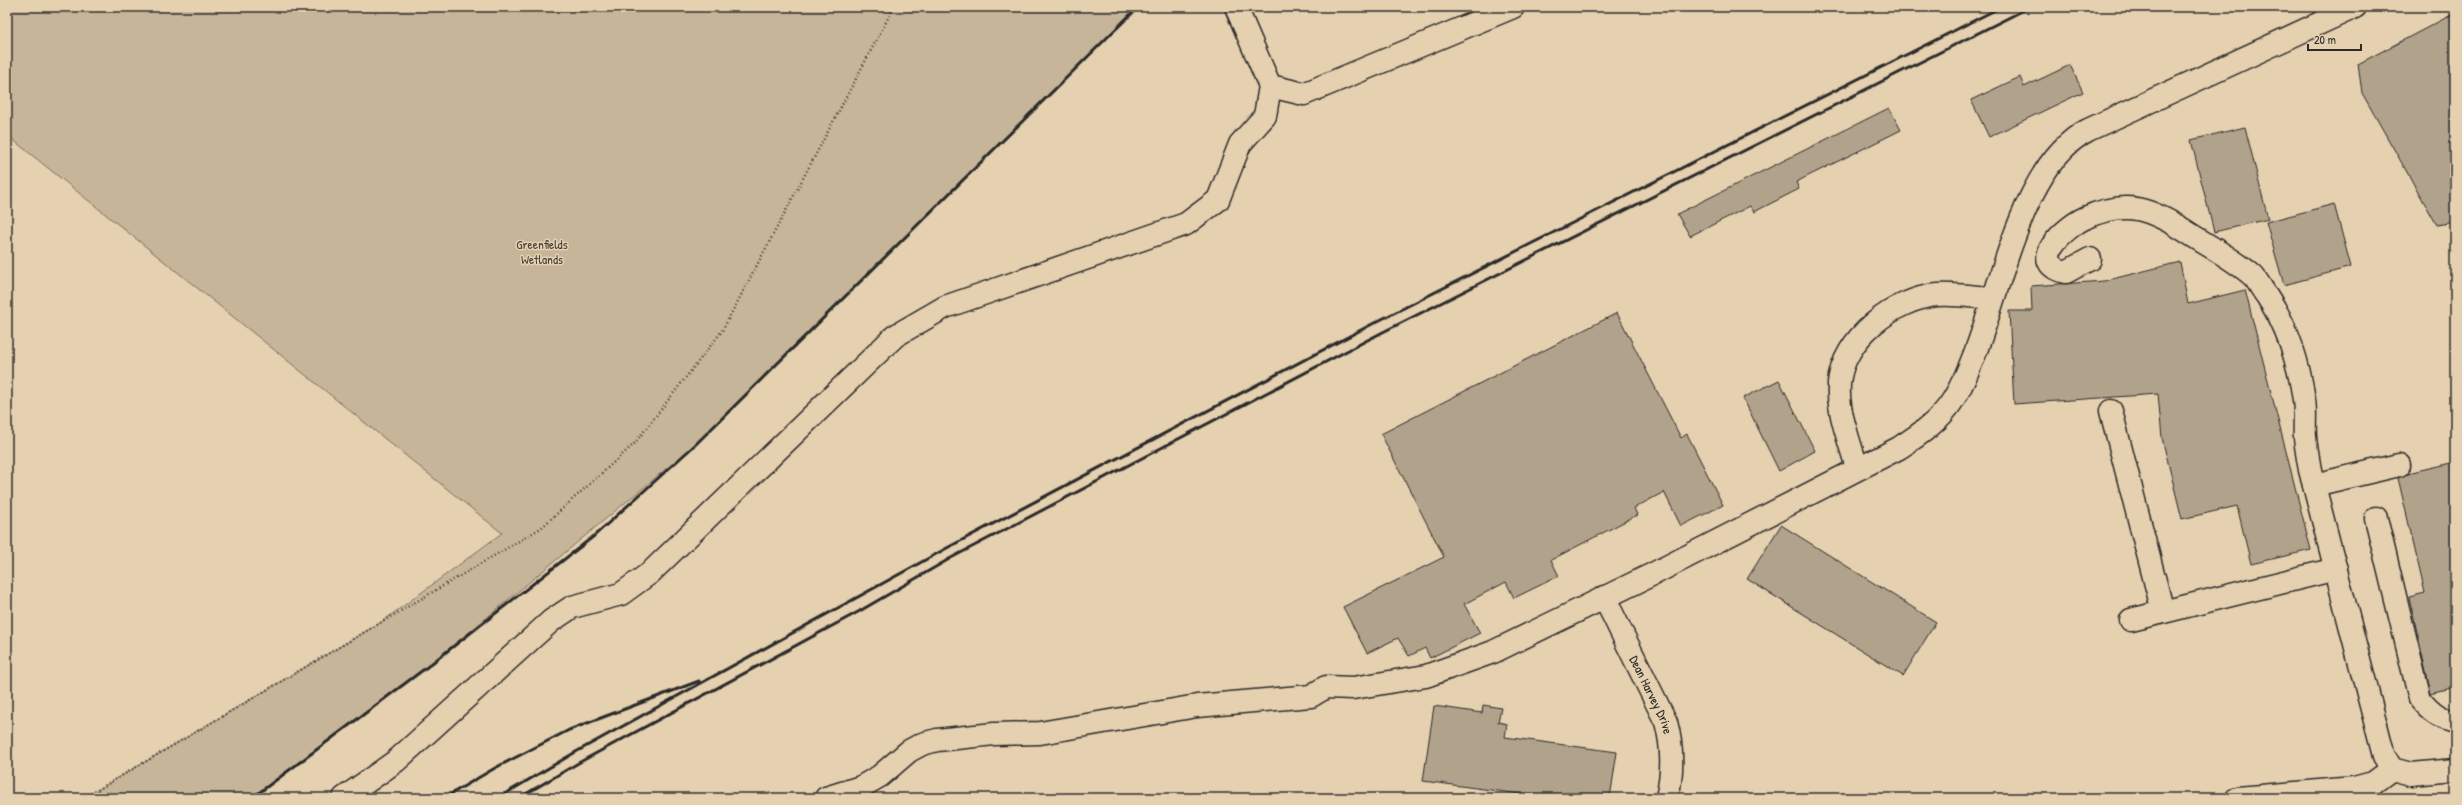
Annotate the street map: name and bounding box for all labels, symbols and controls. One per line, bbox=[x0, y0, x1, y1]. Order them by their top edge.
scale bar bbox=[2308, 26, 2361, 52]
text: 20 m bbox=[2314, 31, 2336, 48]
park label: Greenfields Wetlands bbox=[516, 235, 568, 268]
street label: Dean Harvey Drive bbox=[1625, 653, 1678, 736]

